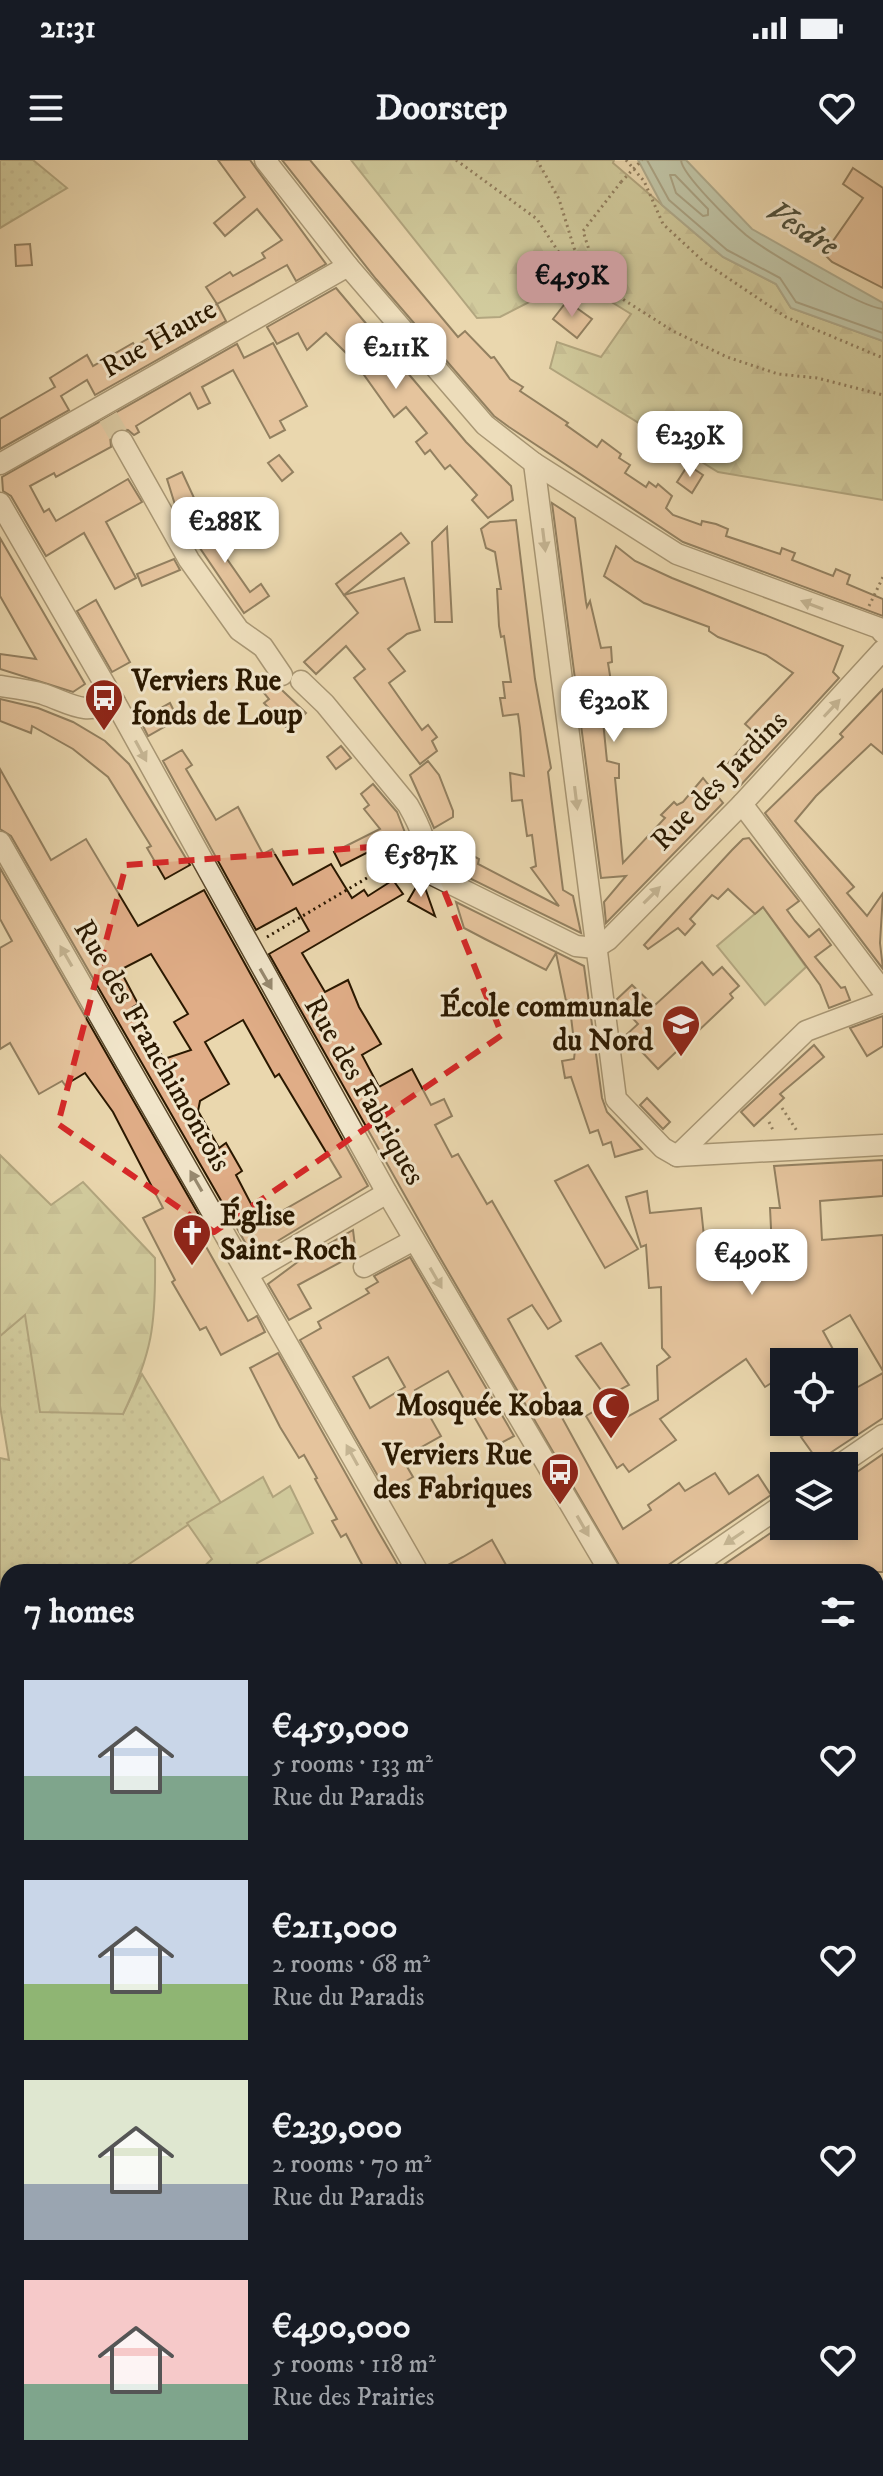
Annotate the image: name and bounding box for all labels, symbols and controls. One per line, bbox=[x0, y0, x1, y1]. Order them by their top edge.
text: 21:31 bbox=[40, 10, 96, 47]
icon: menu bbox=[24, 86, 68, 130]
text: Doorstep bbox=[376, 86, 507, 131]
icon: heart bbox=[815, 86, 859, 130]
water label: Vesdre bbox=[759, 192, 846, 267]
pin: €459K bbox=[516, 251, 628, 319]
text: €459K bbox=[535, 260, 609, 293]
street label: Rue Haute bbox=[94, 291, 224, 387]
pin: €211K bbox=[340, 323, 452, 391]
text: €211K bbox=[363, 332, 429, 365]
pin: €239K bbox=[634, 411, 746, 479]
text: €239K bbox=[656, 420, 724, 453]
pin: €288K bbox=[169, 497, 281, 565]
text: €288K bbox=[189, 506, 261, 539]
one-way arrow bbox=[537, 528, 550, 553]
one-way arrow bbox=[799, 598, 823, 611]
place label: Verviers Rue fonds de Loup bbox=[131, 663, 303, 734]
pin: €320K bbox=[558, 676, 670, 744]
bus stop icon: Verviers Rue fonds de Loup bbox=[83, 677, 125, 732]
text: €320K bbox=[579, 685, 649, 718]
one-way arrow bbox=[822, 699, 841, 718]
street label: Rue des Jardins bbox=[644, 703, 796, 859]
one-way arrow bbox=[134, 740, 148, 762]
one-way arrow bbox=[570, 786, 583, 811]
pin: €587K bbox=[365, 831, 477, 899]
text: €587K bbox=[384, 840, 458, 873]
one-way arrow bbox=[642, 886, 661, 905]
street label: Rue des Franchimontois bbox=[65, 914, 239, 1178]
one-way arrow bbox=[59, 945, 73, 967]
one-way arrow bbox=[259, 968, 273, 990]
place label: École communale du Nord bbox=[440, 987, 654, 1060]
street label: Rue des Fabriques bbox=[295, 990, 433, 1192]
school or university icon: École communale du Nord bbox=[660, 1003, 702, 1058]
one-way arrow bbox=[189, 1170, 203, 1192]
place label: Église Saint-Roch bbox=[220, 1196, 357, 1269]
church icon: Église Saint-Roch bbox=[171, 1212, 213, 1267]
pin: €490K bbox=[696, 1229, 808, 1297]
text: €490K bbox=[714, 1238, 790, 1271]
one-way arrow bbox=[429, 1267, 443, 1289]
map controls bbox=[770, 1348, 858, 1540]
button: locate bbox=[770, 1348, 858, 1436]
mosque icon: Mosquée Kobaa bbox=[590, 1385, 632, 1440]
place label: Mosquée Kobaa bbox=[396, 1388, 584, 1425]
place label: Verviers Rue des Fabriques bbox=[373, 1437, 533, 1508]
one-way arrow bbox=[346, 1444, 359, 1467]
bus stop icon: Verviers Rue des Fabriques bbox=[539, 1451, 581, 1506]
button: layers bbox=[770, 1452, 858, 1540]
one-way arrow bbox=[576, 1515, 590, 1537]
one-way arrow bbox=[724, 1530, 745, 1545]
icon: filters bbox=[816, 1590, 860, 1634]
text: 7 homes bbox=[24, 1591, 134, 1633]
text: €459,000 bbox=[272, 1706, 409, 1748]
icon: home bbox=[88, 1712, 184, 1808]
icon: heart bbox=[816, 1738, 860, 1782]
text: 5 rooms · 133 m² bbox=[272, 1748, 433, 1781]
text: Rue du Paradis bbox=[272, 1781, 425, 1814]
text: €211,000 bbox=[272, 1906, 398, 1948]
icon: home bbox=[88, 1912, 184, 2008]
icon: heart bbox=[816, 1938, 860, 1982]
text: 2 rooms · 68 m² bbox=[272, 1948, 430, 1981]
text: Rue du Paradis bbox=[272, 1981, 425, 2014]
text: €239,000 bbox=[272, 2106, 402, 2148]
icon: home bbox=[88, 2112, 184, 2208]
icon: heart bbox=[816, 2138, 860, 2182]
text: 2 rooms · 70 m² bbox=[272, 2148, 431, 2181]
text: Rue du Paradis bbox=[272, 2181, 425, 2214]
text: €490,000 bbox=[272, 2306, 411, 2348]
icon: home bbox=[88, 2312, 184, 2408]
icon: heart bbox=[816, 2338, 860, 2382]
text: 5 rooms · 118 m² bbox=[272, 2348, 436, 2381]
text: Rue des Prairies bbox=[272, 2381, 435, 2414]

